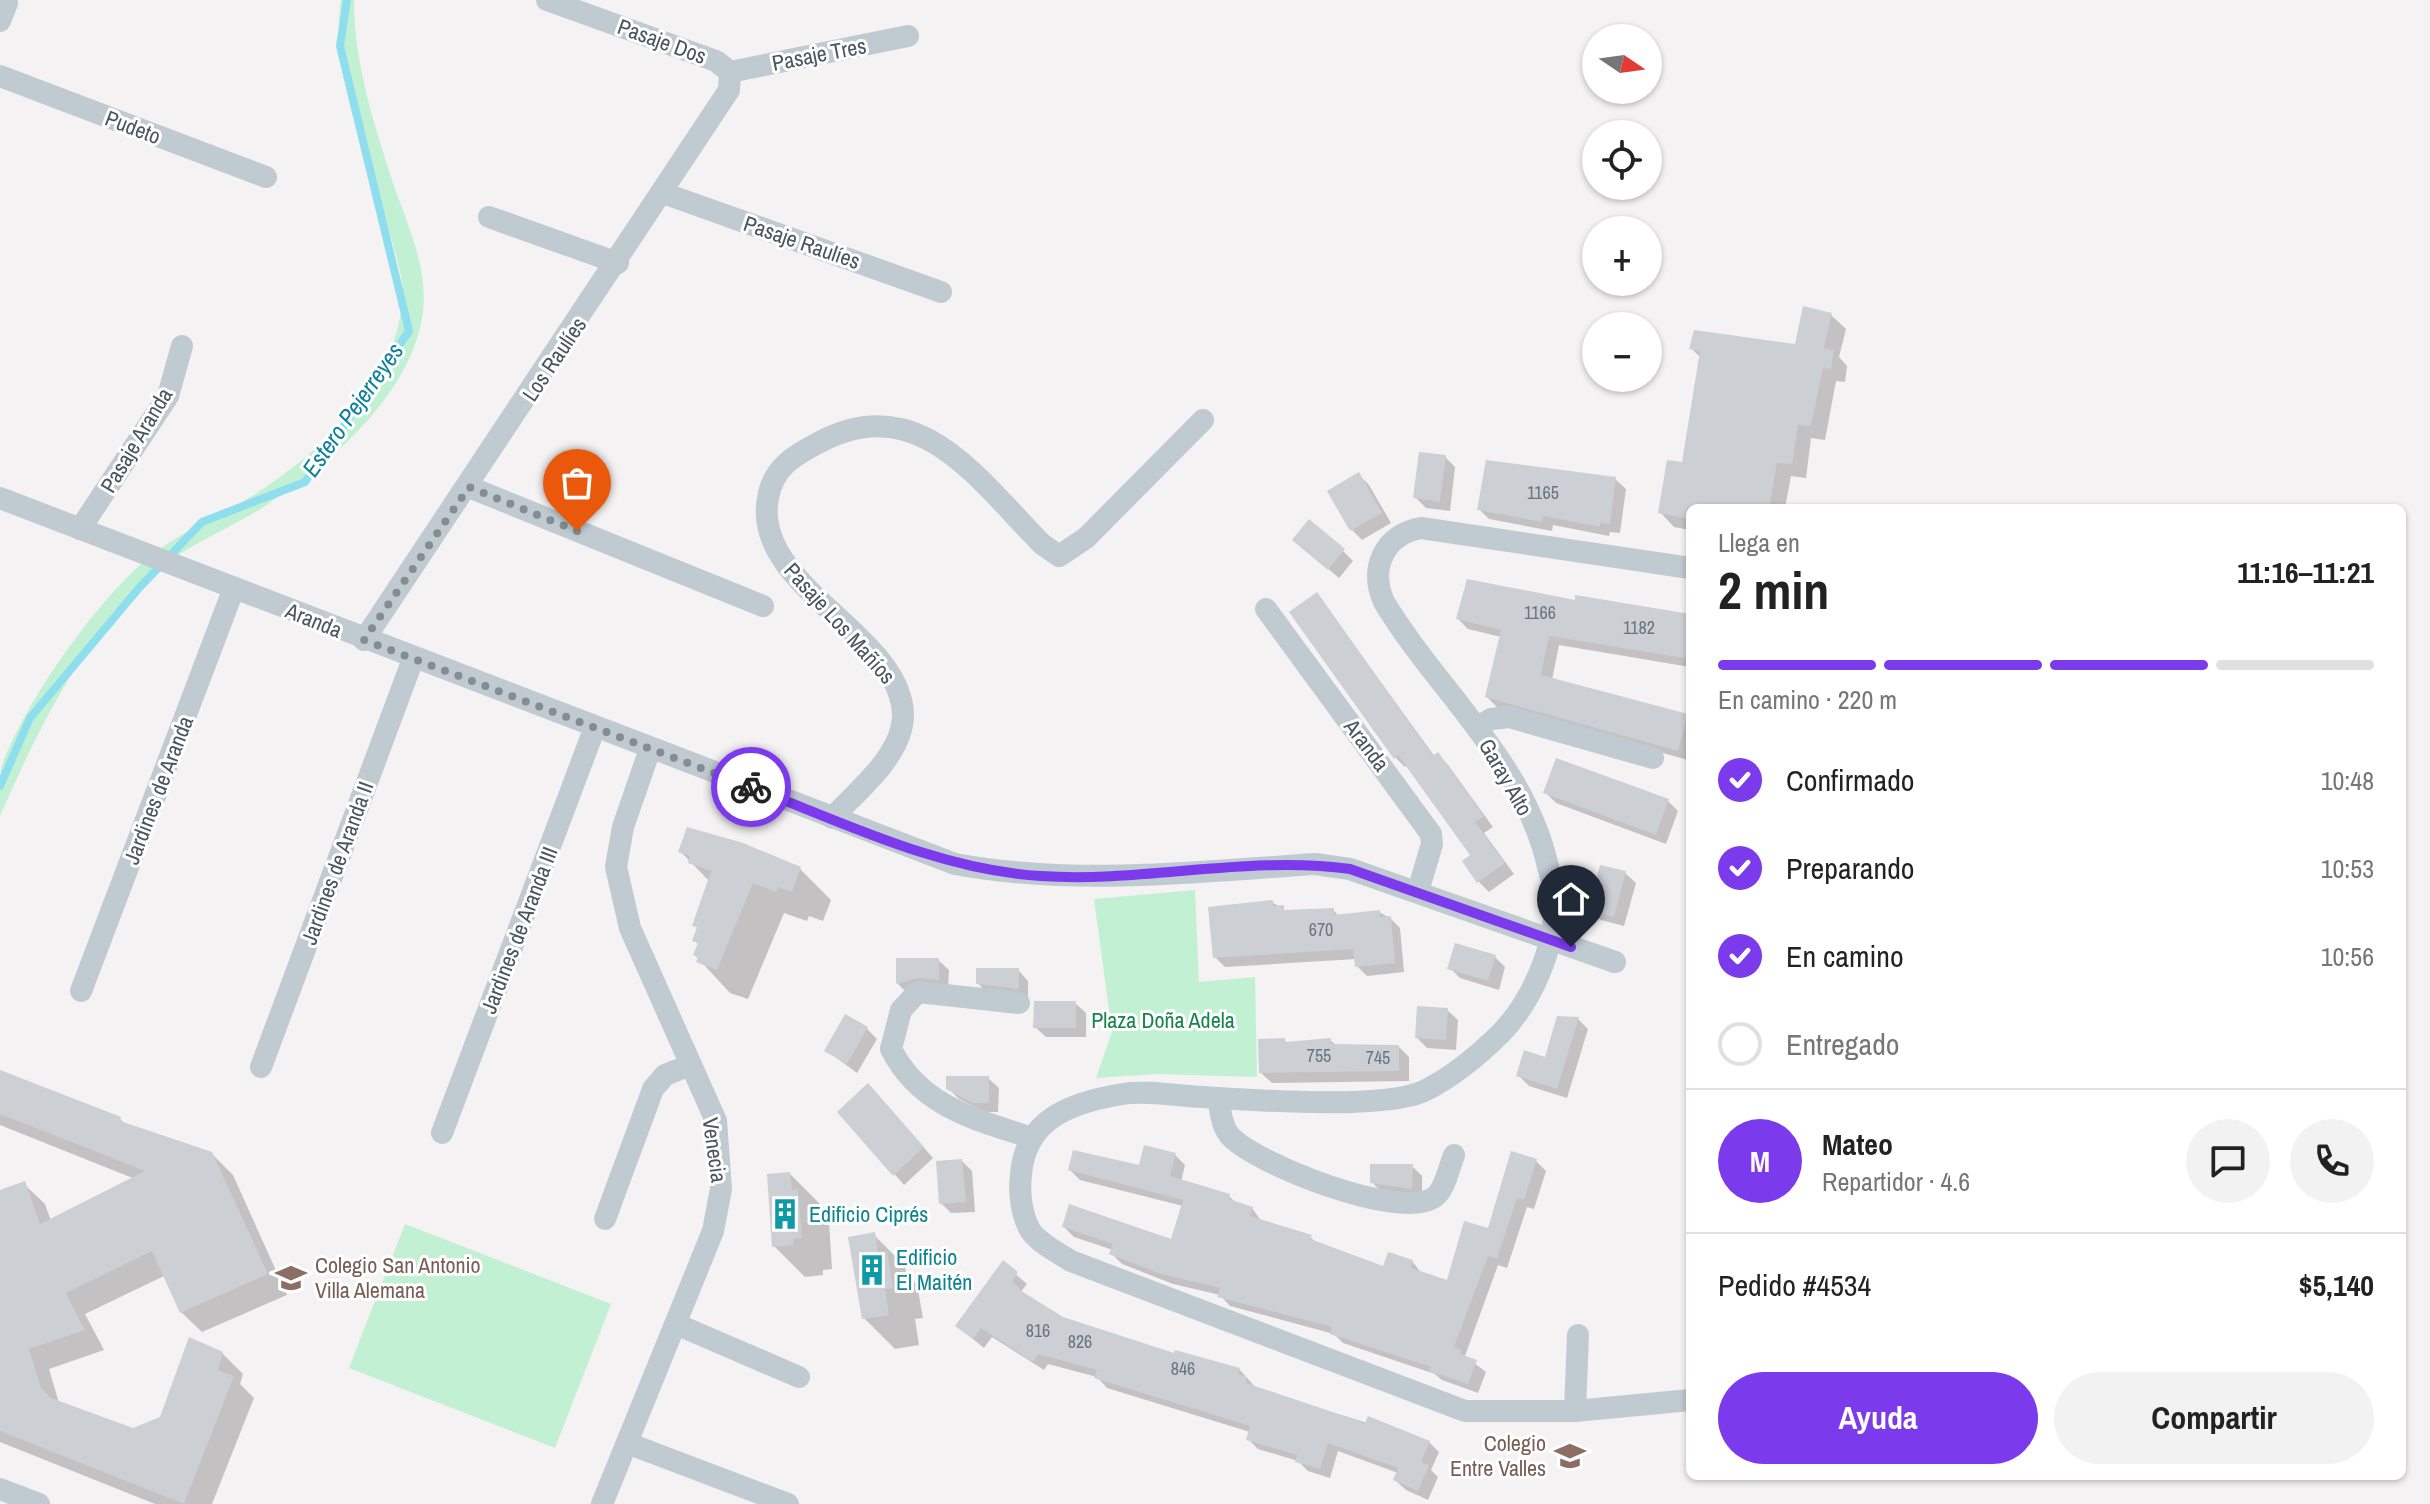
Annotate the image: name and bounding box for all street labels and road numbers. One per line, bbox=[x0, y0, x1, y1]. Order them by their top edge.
street label: Pasaje Dos bbox=[614, 11, 710, 71]
street label: Pasaje Tres bbox=[769, 30, 869, 78]
street label: Pudeto bbox=[101, 103, 165, 151]
street label: Pasaje Raulíes bbox=[740, 208, 864, 276]
street label: Los Raulíes bbox=[515, 311, 593, 407]
street label: Pasaje Aranda bbox=[93, 382, 179, 498]
street label: Pasaje Los Mañíos bbox=[778, 556, 902, 690]
street label: Aranda bbox=[280, 595, 347, 645]
street label: Jardines de Aranda bbox=[116, 712, 200, 868]
street label: Aranda bbox=[1337, 712, 1396, 777]
street label: Garay Alto bbox=[1472, 733, 1540, 821]
street label: Jardines de Aranda II bbox=[294, 777, 380, 949]
street label: Jardines de Aranda III bbox=[473, 842, 565, 1018]
street label: Venecia bbox=[696, 1116, 734, 1184]

